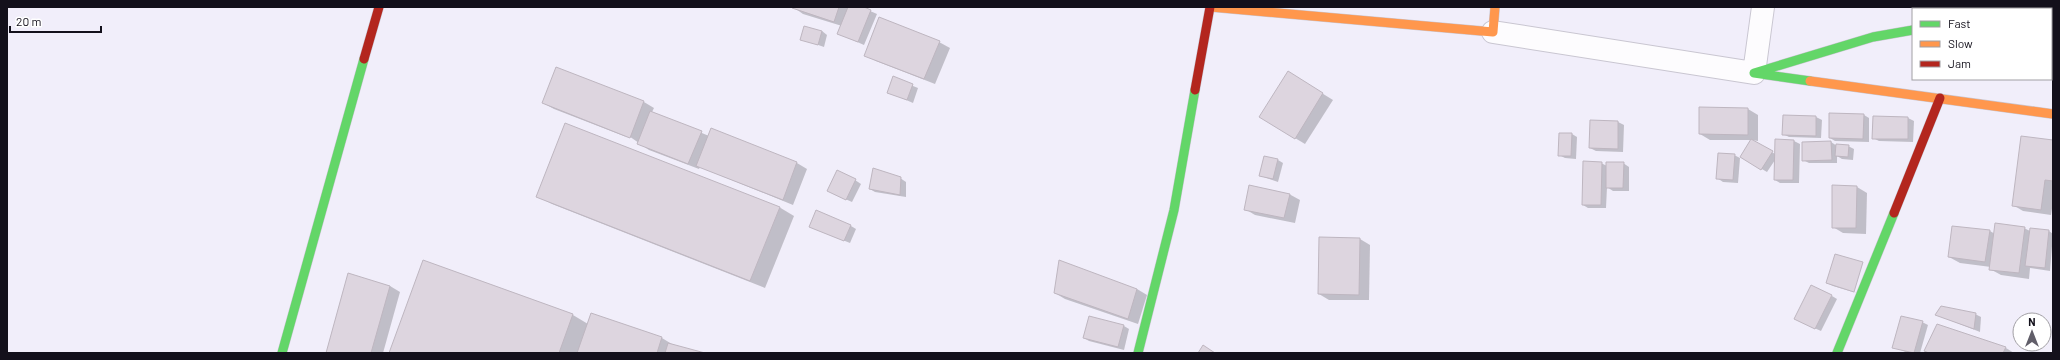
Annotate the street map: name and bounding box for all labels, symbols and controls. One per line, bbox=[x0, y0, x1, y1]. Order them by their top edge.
scale bar bbox=[10, 8, 101, 34]
legend bbox=[1912, 8, 2052, 80]
text: 20 m bbox=[16, 14, 42, 28]
text: Fast bbox=[1948, 16, 1971, 30]
text: Slow bbox=[1948, 36, 1973, 50]
text: Jam bbox=[1948, 56, 1971, 70]
north arrow bbox=[2012, 312, 2052, 352]
text: N bbox=[2028, 315, 2036, 328]

